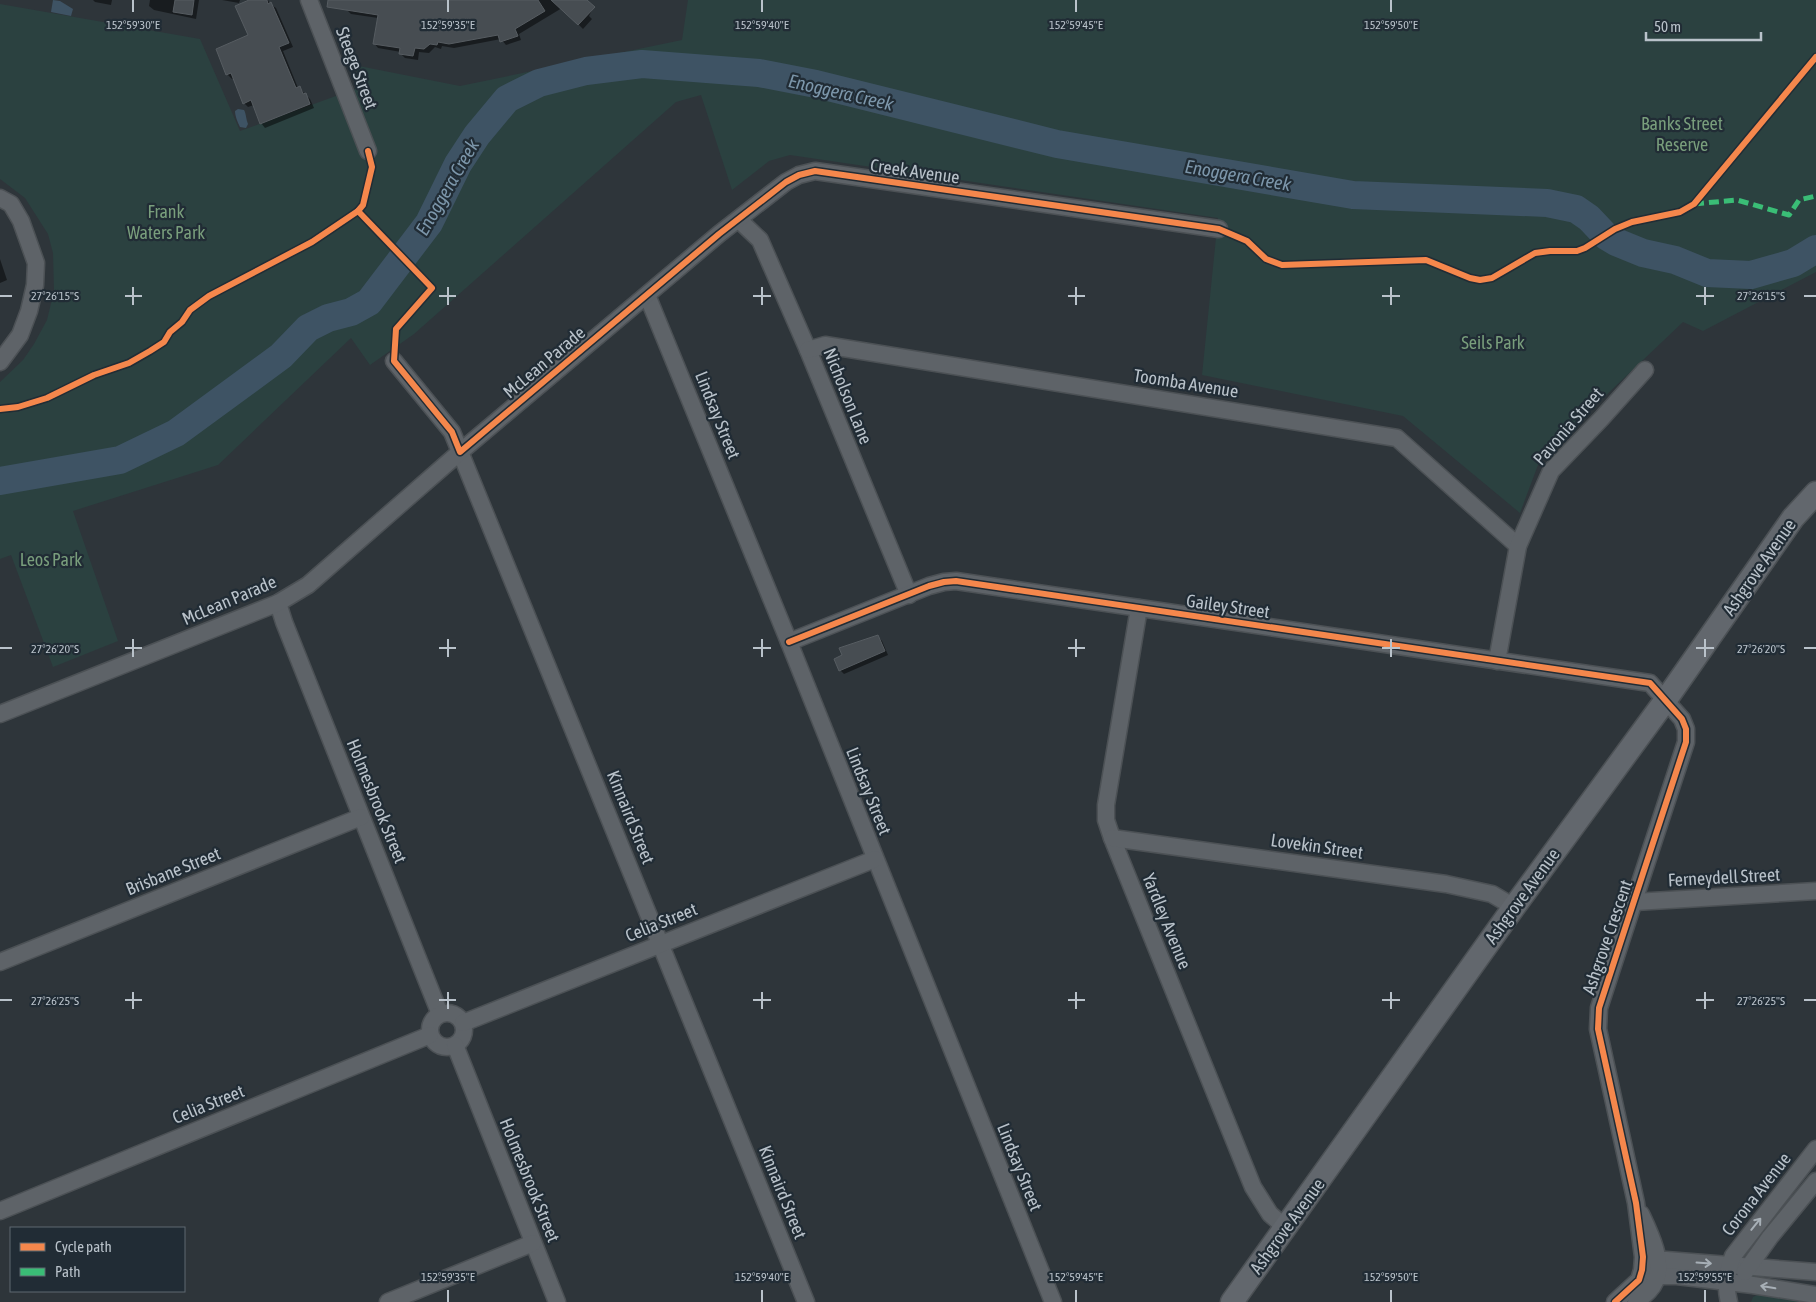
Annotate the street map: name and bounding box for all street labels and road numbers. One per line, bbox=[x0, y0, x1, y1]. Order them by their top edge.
street label: Steege Street bbox=[332, 24, 382, 112]
street label: Creek Avenue bbox=[869, 154, 961, 188]
street label: McLean Parade bbox=[499, 322, 589, 402]
street label: Nicholson Lane bbox=[819, 345, 877, 447]
street label: Toomba Avenue bbox=[1132, 364, 1240, 402]
street label: Lindsay Street bbox=[691, 368, 745, 462]
street label: Pavonia Street bbox=[1529, 383, 1607, 469]
street label: Ashgrove Avenue bbox=[1718, 515, 1800, 619]
street label: McLean Parade bbox=[179, 571, 279, 629]
street label: Gailey Street bbox=[1185, 590, 1271, 622]
street label: Holmesbrook Street bbox=[343, 736, 411, 866]
street label: Lindsay Street bbox=[842, 744, 896, 838]
street label: Kinnaird Street bbox=[603, 767, 659, 867]
street label: Lovekin Street bbox=[1270, 829, 1364, 863]
street label: Brisbane Street bbox=[123, 843, 223, 899]
street label: Ashgrove Avenue bbox=[1480, 844, 1564, 948]
street label: Ferneydell Street bbox=[1667, 864, 1781, 890]
street label: Yardley Avenue bbox=[1138, 870, 1196, 972]
street label: Ashgrove Crescent bbox=[1578, 877, 1636, 997]
street label: Celia Street bbox=[622, 898, 700, 946]
street label: Celia Street bbox=[169, 1080, 247, 1128]
street label: Holmesbrook Street bbox=[496, 1115, 564, 1245]
street label: Lindsay Street bbox=[993, 1120, 1047, 1214]
street label: Kinnaird Street bbox=[755, 1142, 811, 1242]
street label: Corona Avenue bbox=[1717, 1148, 1795, 1240]
street label: Ashgrove Avenue bbox=[1245, 1174, 1329, 1278]

